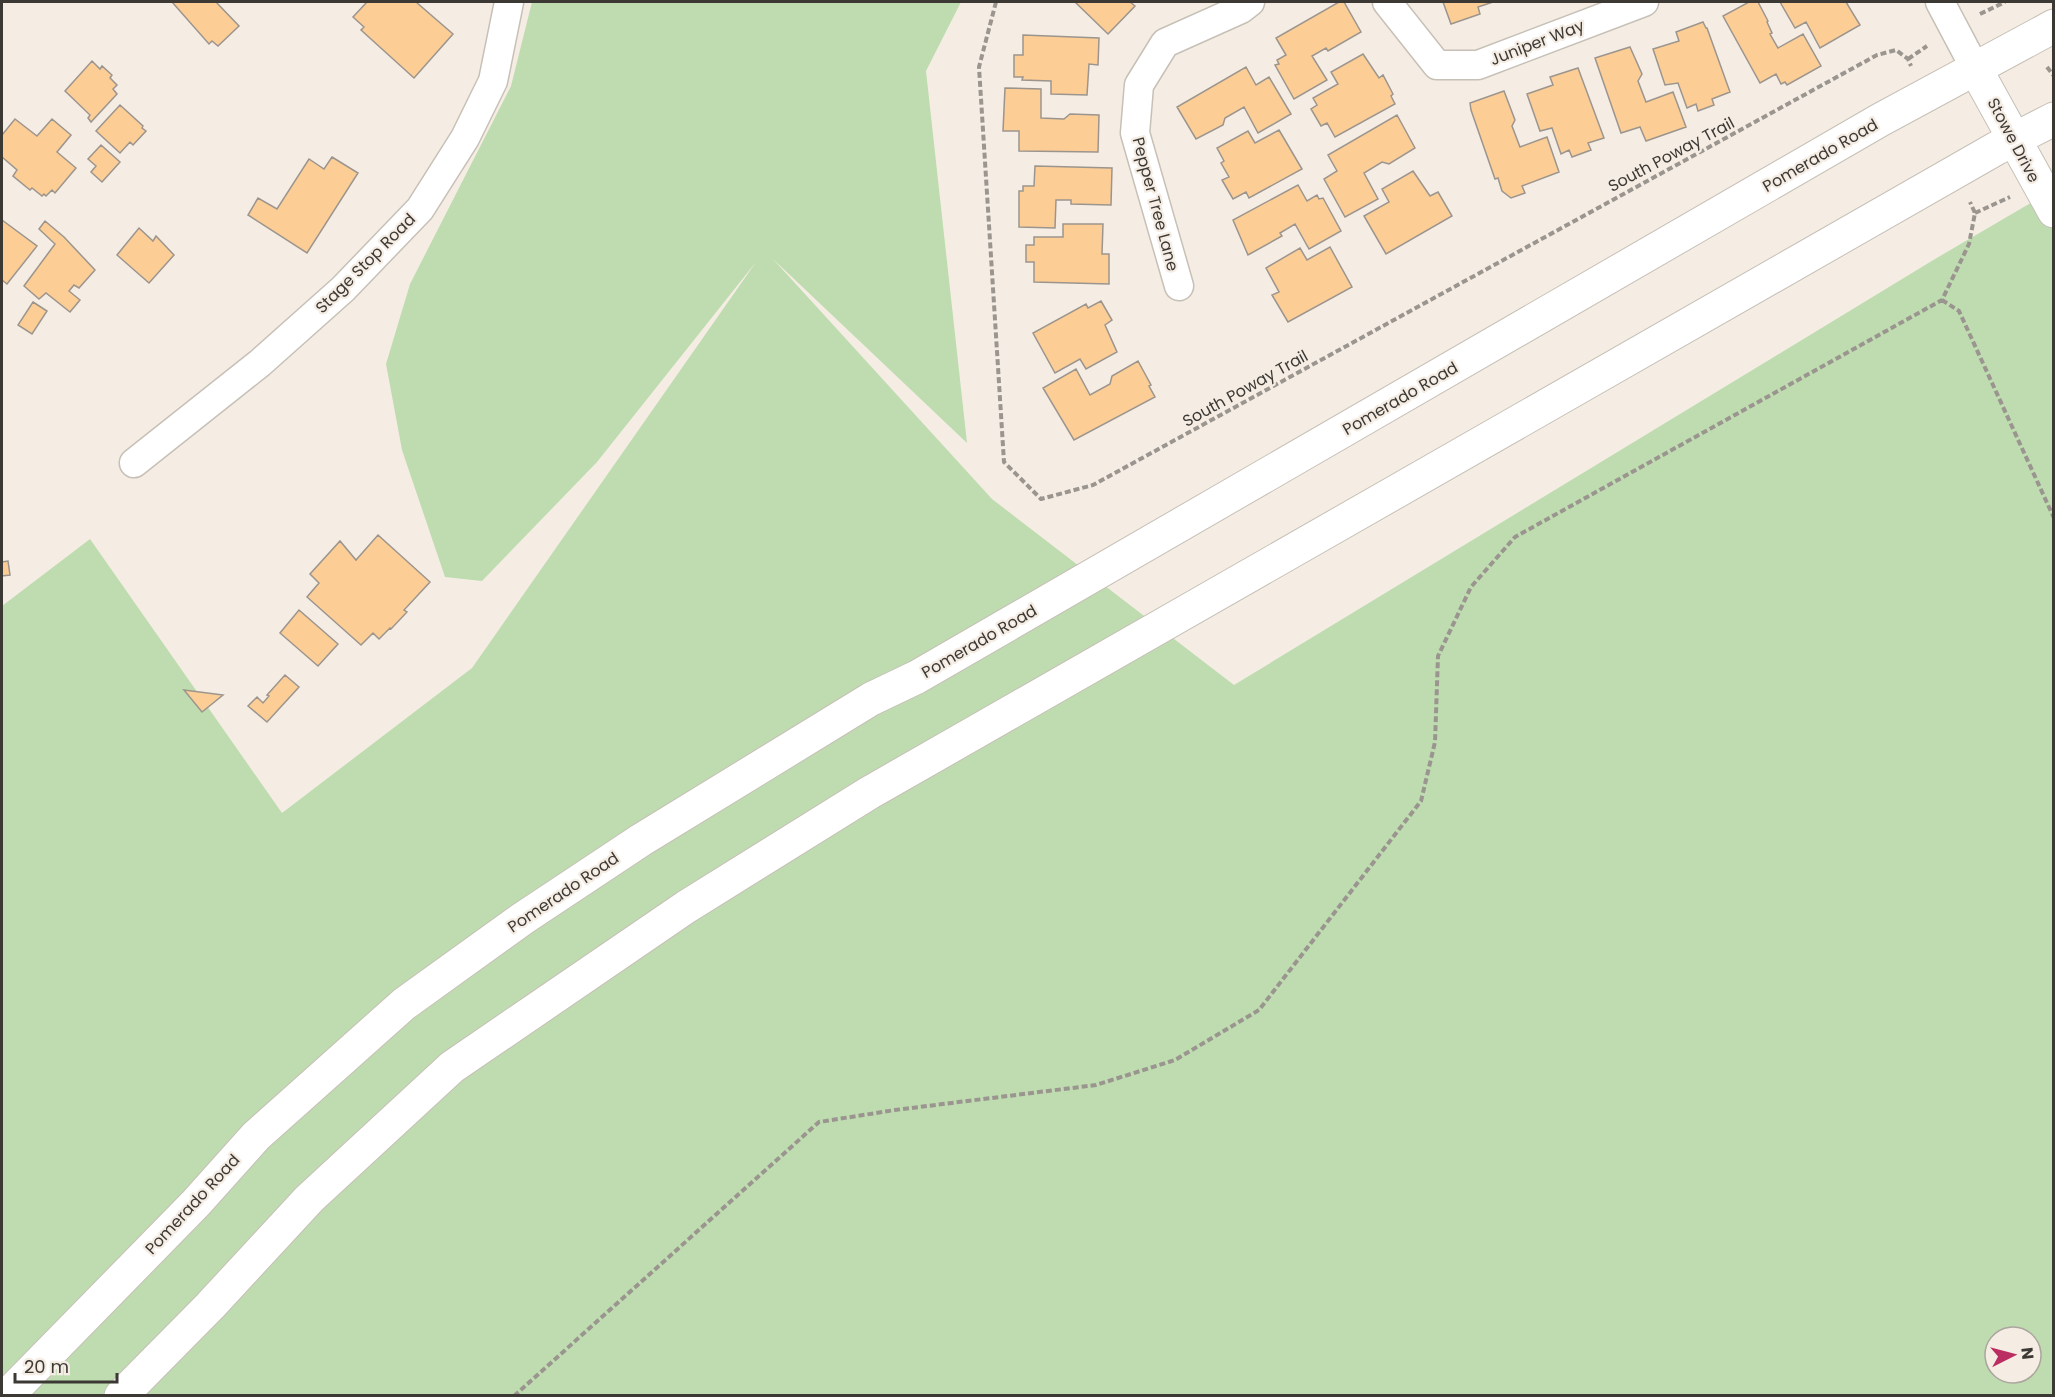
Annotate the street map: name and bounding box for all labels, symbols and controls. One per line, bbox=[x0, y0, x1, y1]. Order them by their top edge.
street label: Juniper Way bbox=[1487, 14, 1588, 71]
street label: Stowe Drive bbox=[1982, 94, 2046, 187]
street label: South Poway Trail bbox=[1604, 111, 1739, 198]
street label: Pomerado Road bbox=[1758, 113, 1882, 198]
street label: Pepper Tree Lane bbox=[1127, 135, 1184, 274]
street label: Stage Stop Road bbox=[310, 208, 421, 319]
street label: South Poway Trail bbox=[1178, 344, 1312, 432]
street label: Pomerado Road bbox=[1338, 356, 1462, 441]
street label: Pomerado Road bbox=[917, 599, 1041, 684]
street label: Pomerado Road bbox=[503, 847, 623, 938]
street label: Pomerado Road bbox=[140, 1149, 245, 1260]
north arrow bbox=[1983, 1325, 2043, 1385]
scale bar bbox=[15, 1346, 117, 1384]
text: N bbox=[2015, 1346, 2039, 1361]
text: 20 m bbox=[24, 1354, 69, 1379]

